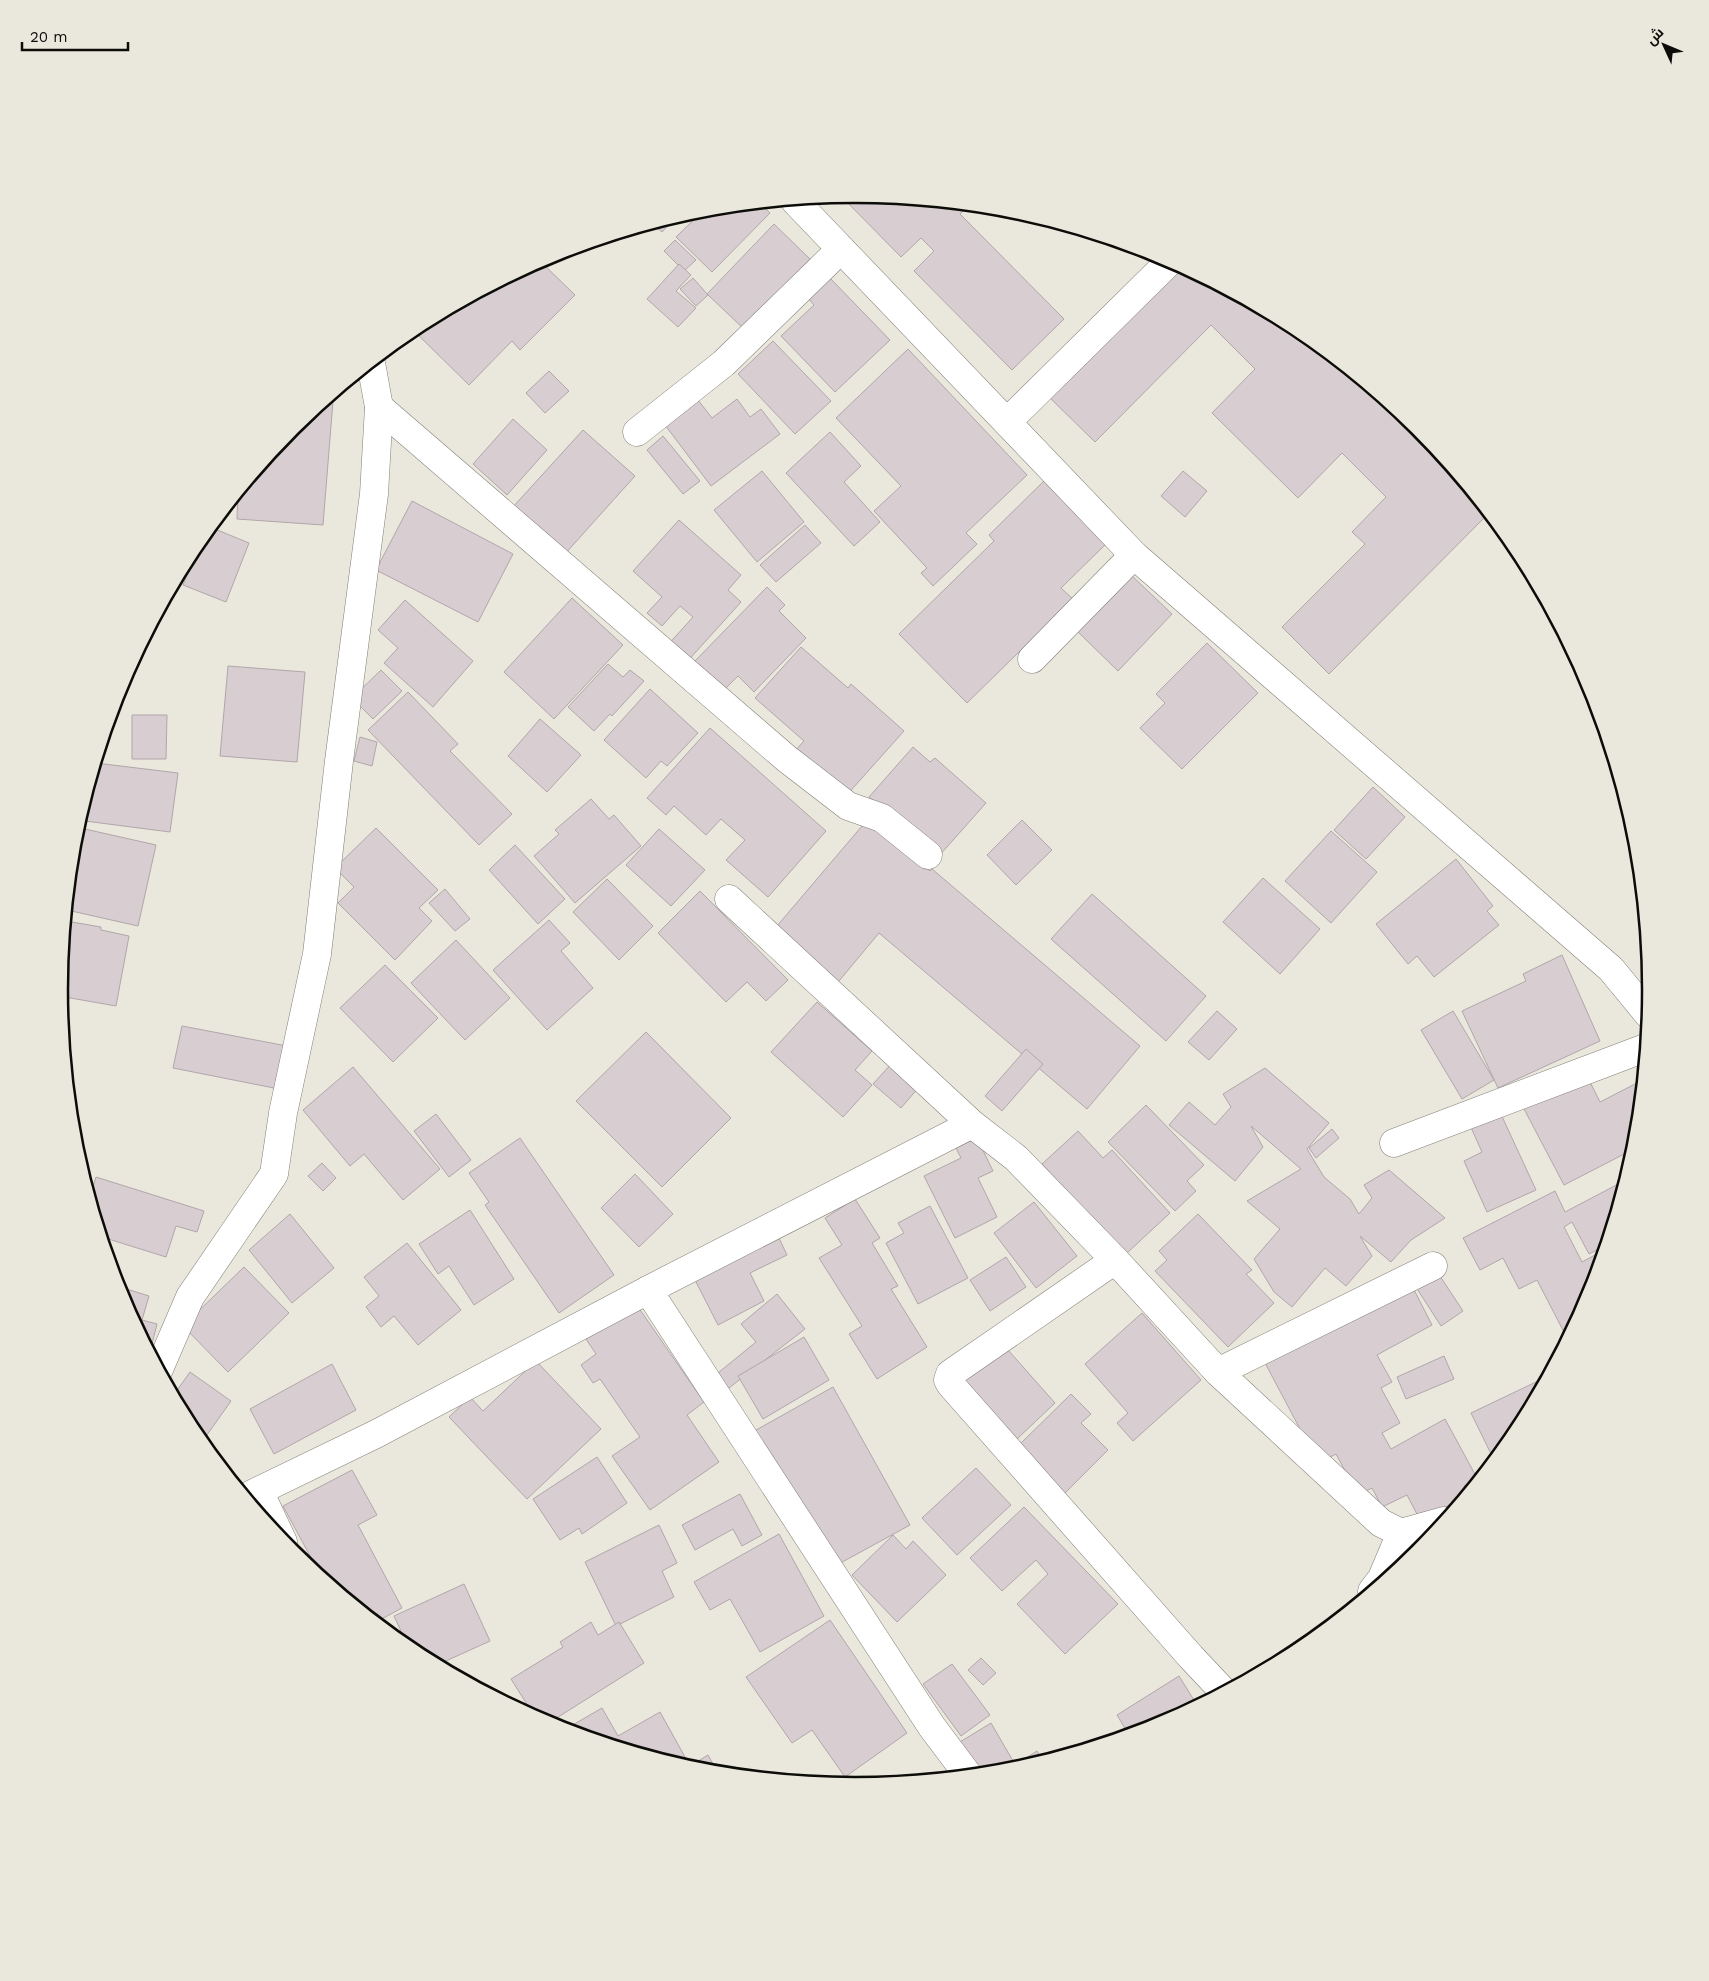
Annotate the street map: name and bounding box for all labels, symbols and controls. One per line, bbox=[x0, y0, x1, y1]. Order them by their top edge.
scale bar bbox=[22, 20, 129, 52]
north arrow bbox=[1639, 20, 1689, 70]
text: ش bbox=[1643, 24, 1667, 49]
text: 20 m bbox=[30, 28, 68, 46]

